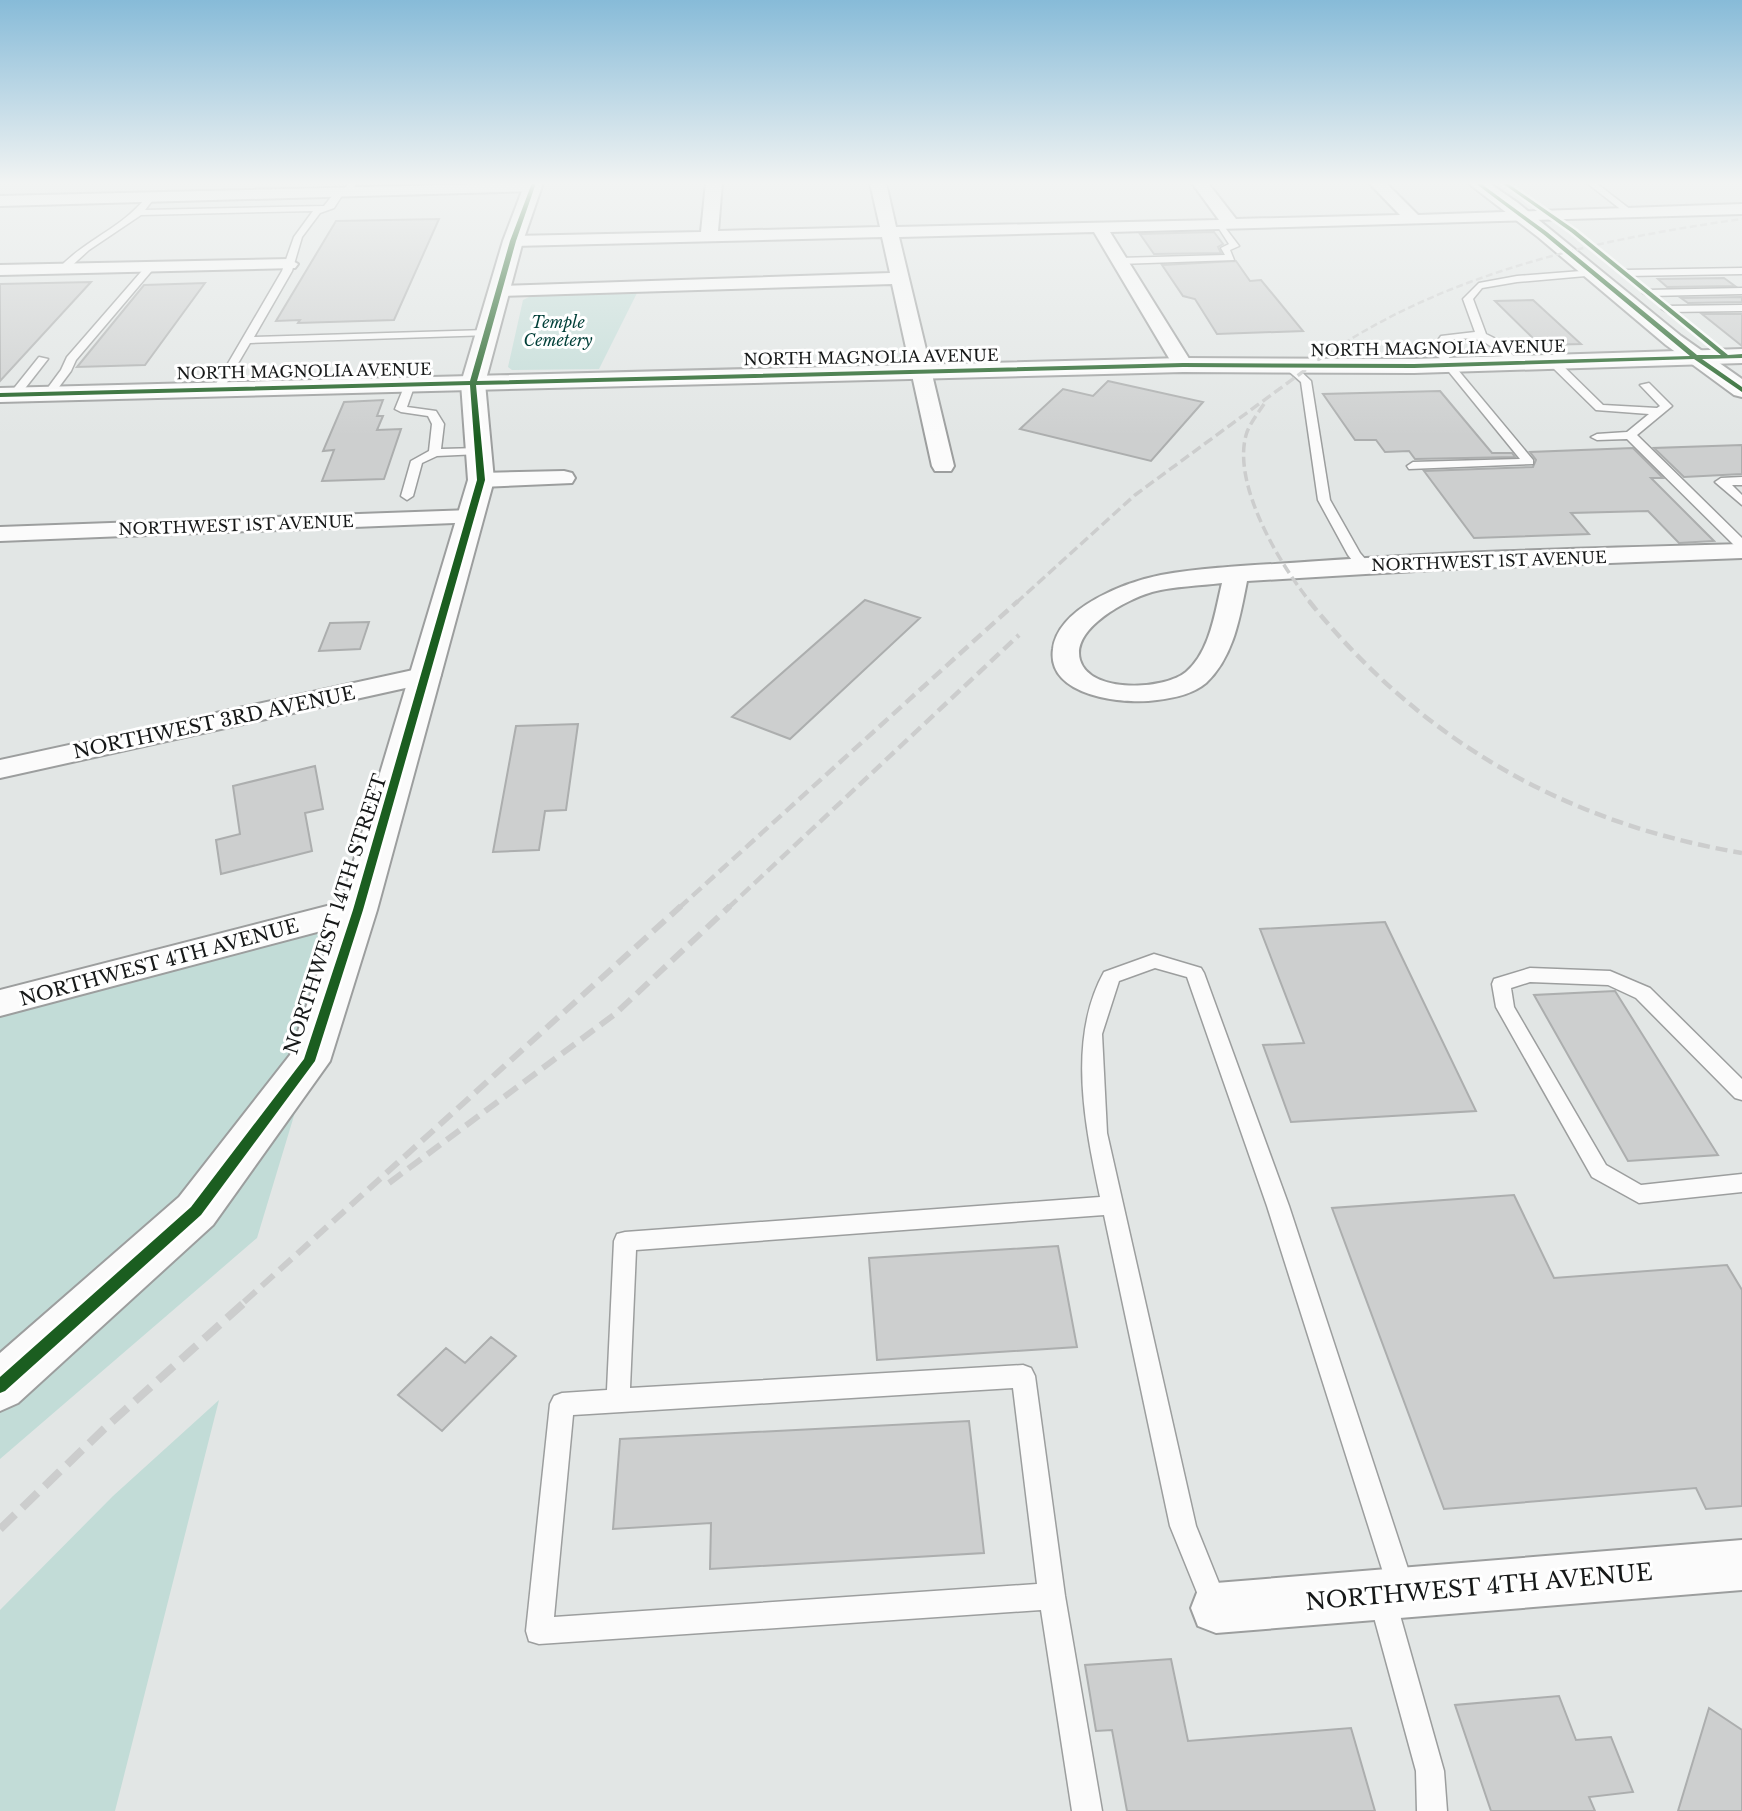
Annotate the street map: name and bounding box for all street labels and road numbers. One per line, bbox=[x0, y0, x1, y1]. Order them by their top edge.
street label: NORTH MAGNOLIA AVENUE bbox=[1310, 336, 1566, 360]
street label: NORTH MAGNOLIA AVENUE bbox=[743, 345, 999, 369]
street label: NORTH MAGNOLIA AVENUE bbox=[176, 359, 432, 383]
street label: NORTHWEST 1ST AVENUE bbox=[118, 511, 354, 539]
street label: NORTHWEST 1ST AVENUE bbox=[1371, 547, 1607, 575]
street label: NORTHWEST 3RD AVENUE bbox=[71, 681, 357, 764]
street label: NORTHWEST 14TH STREET bbox=[279, 771, 392, 1057]
street label: NORTHWEST 4TH AVENUE bbox=[17, 914, 301, 1011]
street label: NORTHWEST 4TH AVENUE bbox=[1304, 1558, 1654, 1616]

